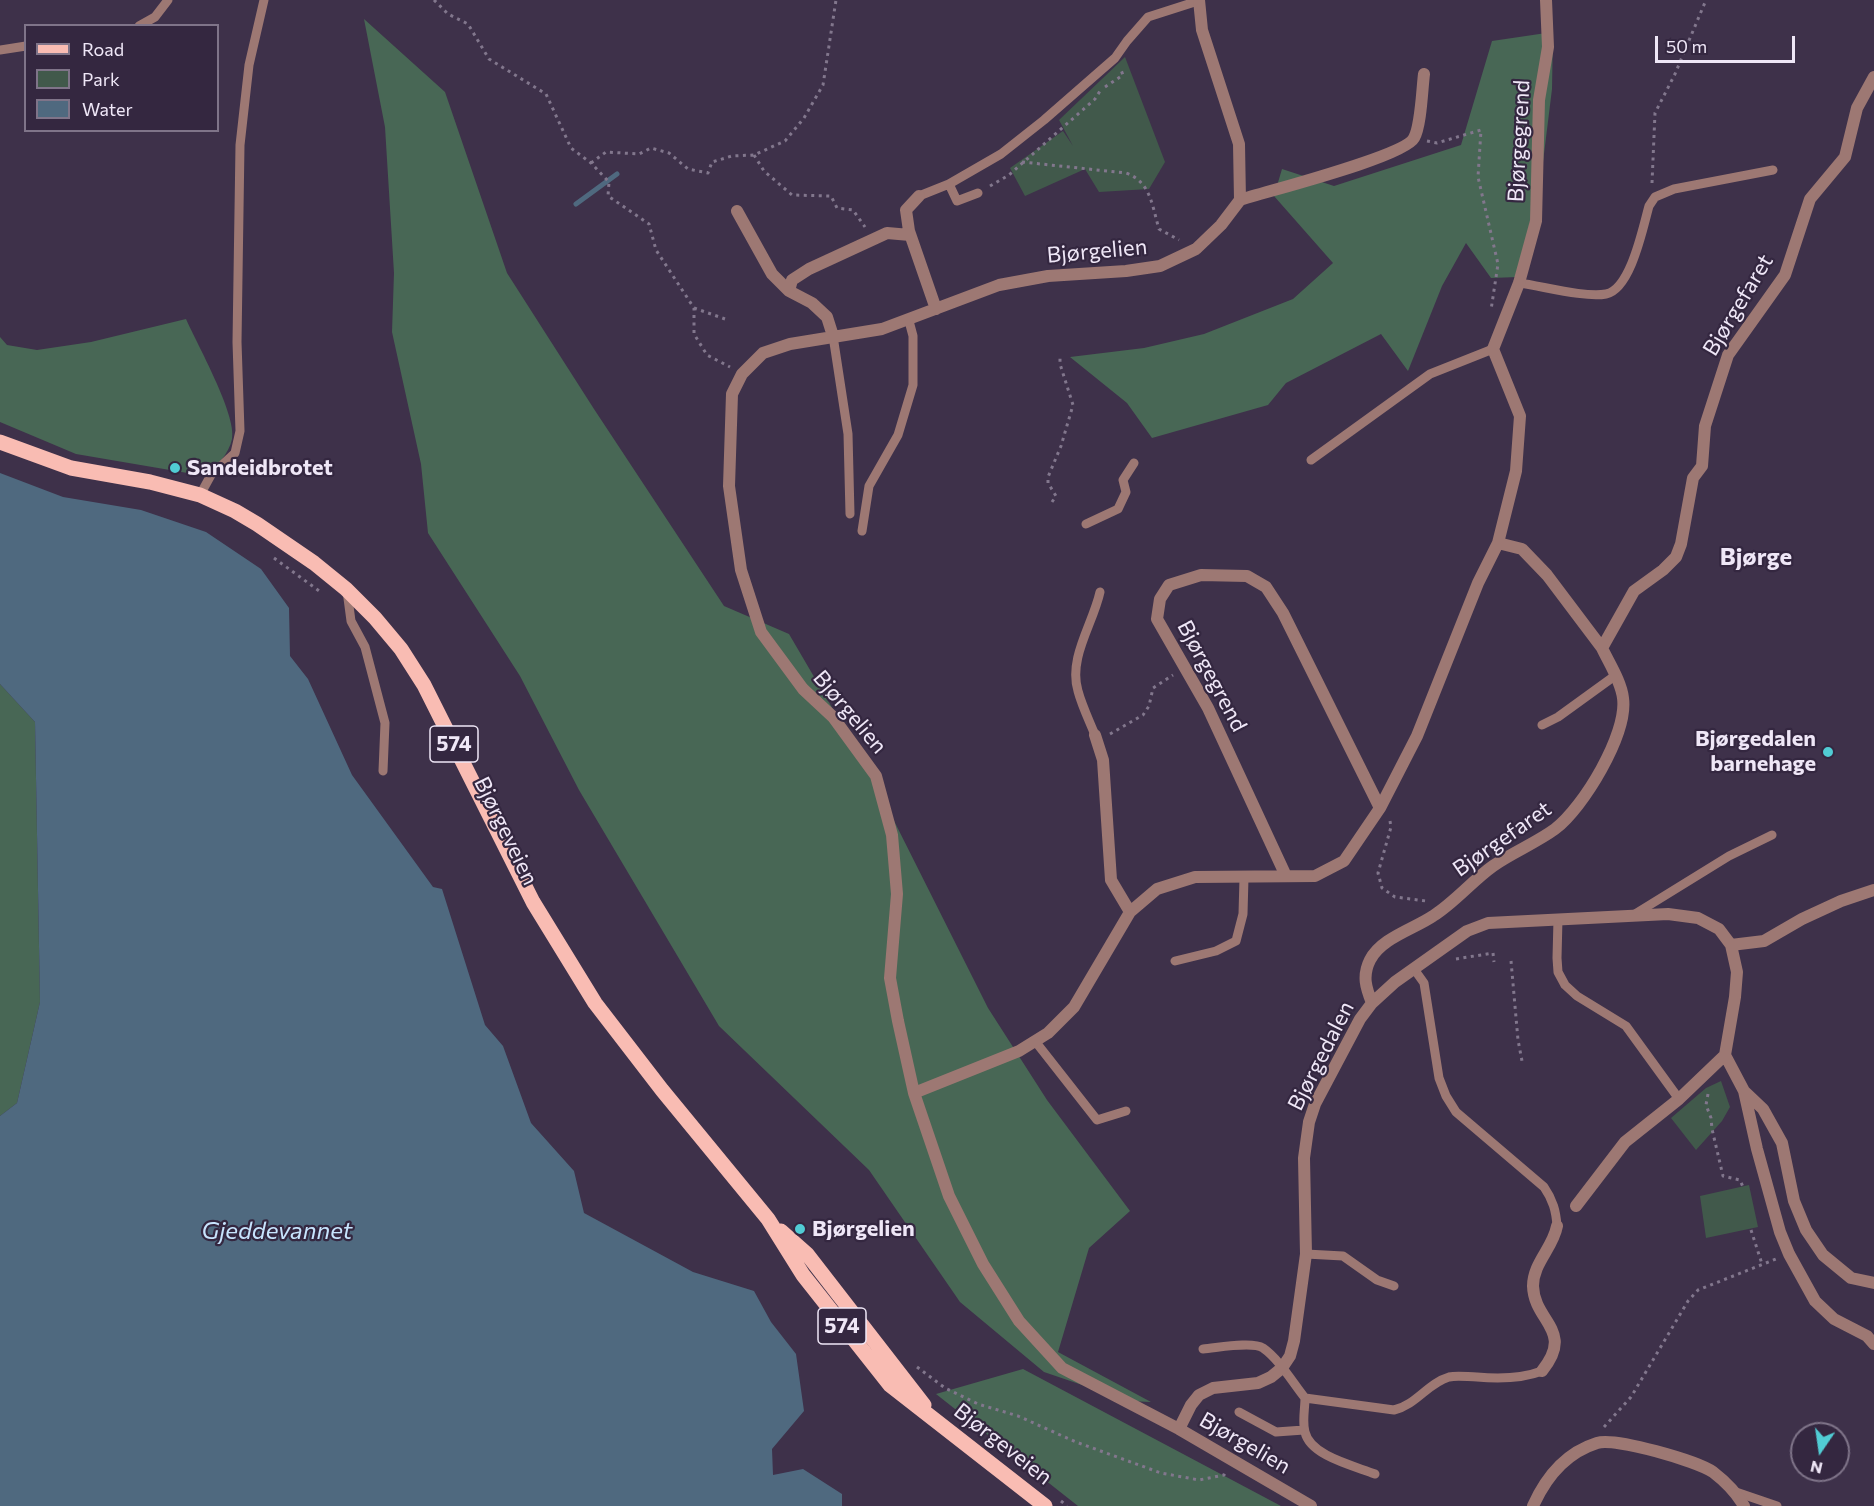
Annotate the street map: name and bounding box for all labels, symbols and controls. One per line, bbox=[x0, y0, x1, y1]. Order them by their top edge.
legend bbox=[24, 24, 219, 132]
scale bar bbox=[1658, 24, 1798, 62]
text: 50 m bbox=[1666, 35, 1707, 57]
text: Road bbox=[82, 38, 124, 60]
text: Park bbox=[82, 68, 120, 90]
street label: Bjørgegrend bbox=[1503, 79, 1535, 203]
text: Water bbox=[82, 98, 133, 120]
street label: Bjørgelien bbox=[1046, 233, 1148, 269]
street label: Bjørgefaret bbox=[1697, 249, 1779, 361]
place label: Sandeidbrotet bbox=[187, 455, 333, 481]
marker: Sandeidbrotet bbox=[168, 461, 182, 475]
district label: Bjørge bbox=[1720, 543, 1792, 571]
street label: Bjørgegrend bbox=[1172, 616, 1252, 736]
street label: Bjørgelien bbox=[808, 665, 892, 759]
road number: 574 bbox=[430, 726, 478, 762]
place label: Bjørgedalen barnehage bbox=[1695, 726, 1816, 778]
marker: Bjørgedalen barnehage bbox=[1821, 745, 1835, 759]
street label: Bjørgeveien bbox=[468, 773, 544, 889]
street label: Bjørgefaret bbox=[1448, 796, 1556, 882]
street label: Bjørgedalen bbox=[1282, 997, 1360, 1115]
place label: Bjørgelien bbox=[812, 1216, 915, 1242]
water label: Gjeddevannet bbox=[202, 1217, 352, 1245]
marker: Bjørgelien bbox=[793, 1222, 807, 1236]
road number: 574 bbox=[818, 1308, 866, 1344]
street label: Bjørgeveien bbox=[949, 1398, 1057, 1490]
street label: Bjørgelien bbox=[1195, 1406, 1295, 1480]
north arrow bbox=[1790, 1422, 1850, 1482]
text: N bbox=[1808, 1457, 1824, 1479]

